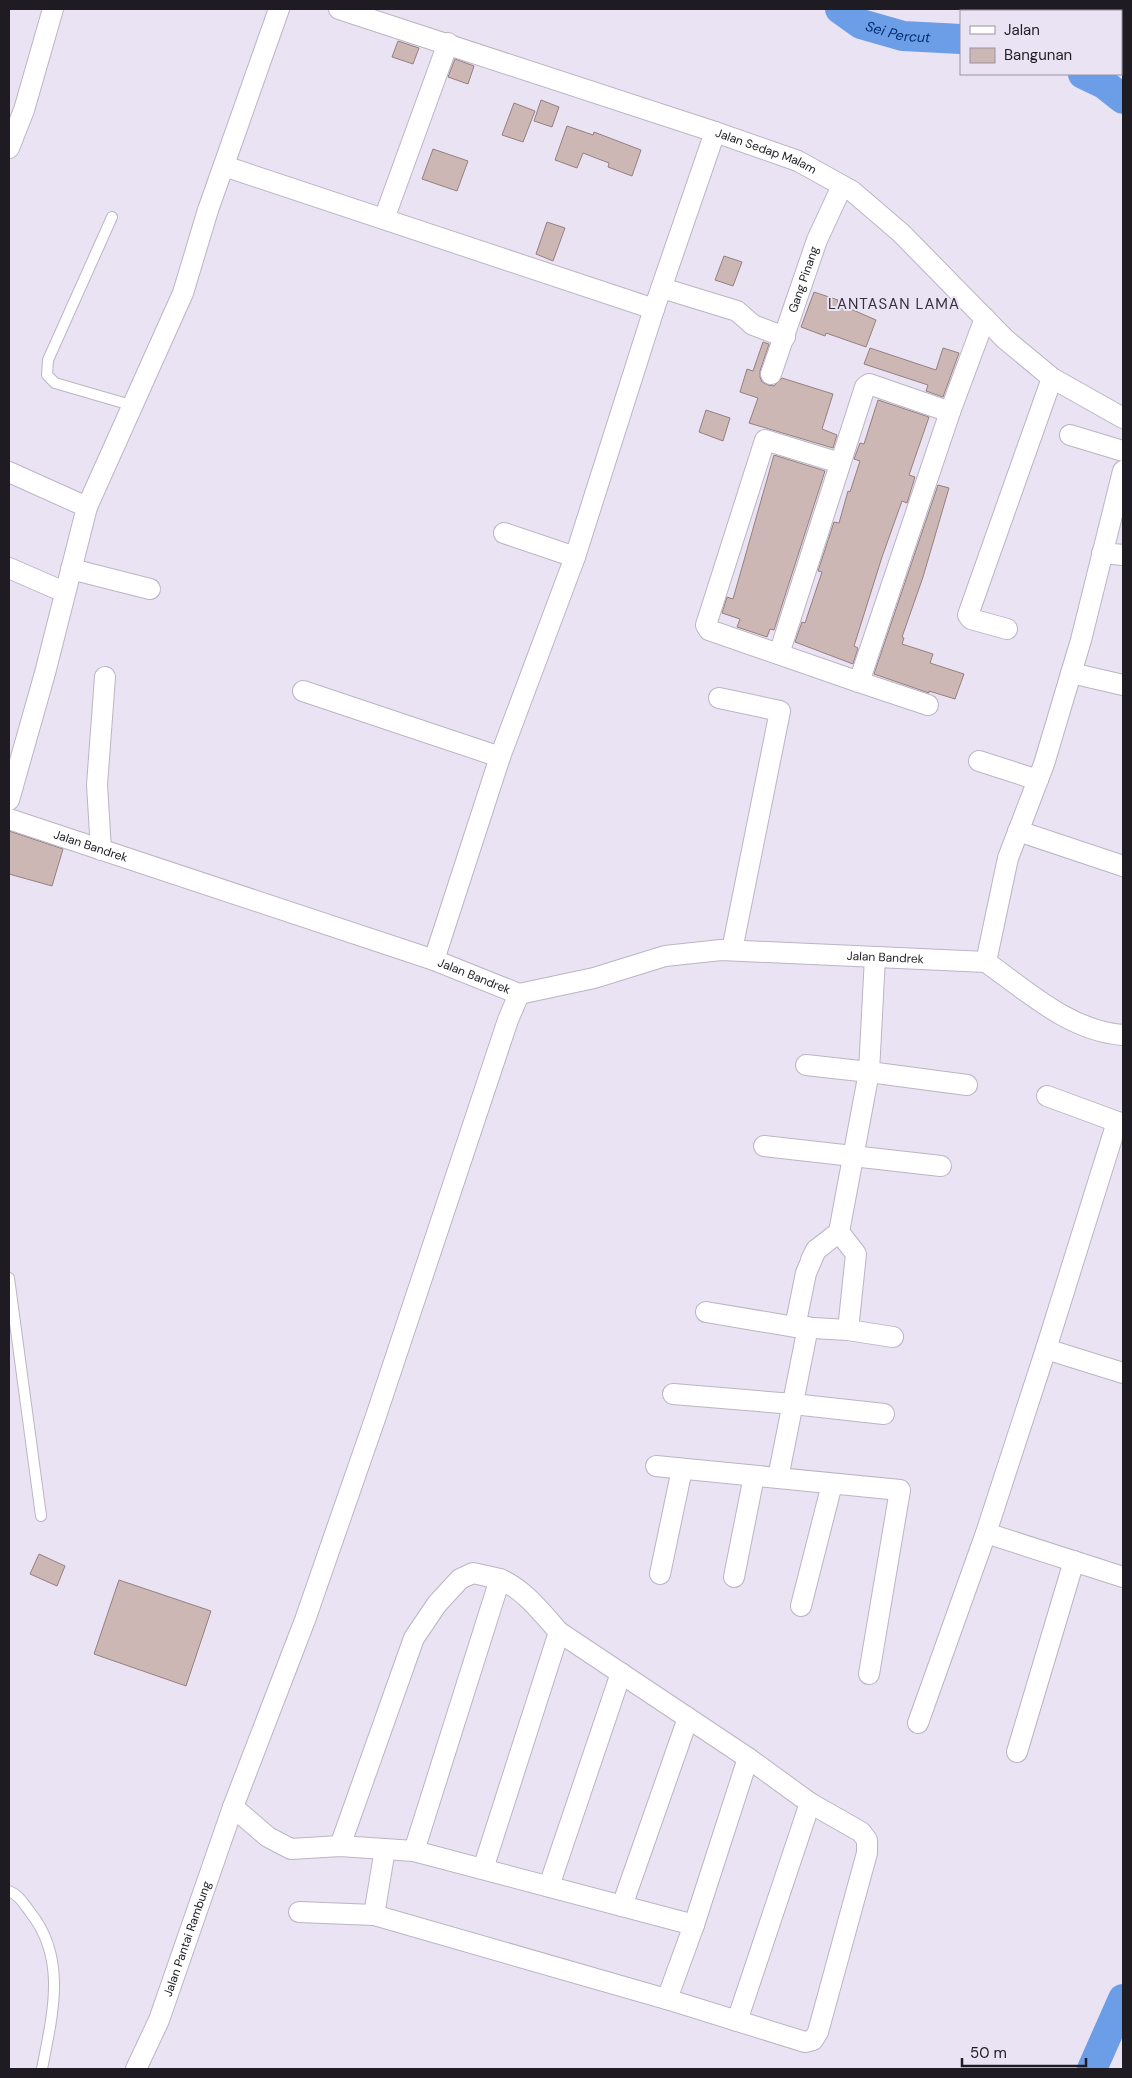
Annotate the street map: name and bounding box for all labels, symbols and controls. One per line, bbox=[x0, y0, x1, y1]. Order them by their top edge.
legend bbox=[960, 10, 1122, 75]
water label: Sei Percut bbox=[864, 17, 931, 46]
text: Jalan bbox=[1004, 20, 1040, 40]
text: Bangunan bbox=[1004, 45, 1072, 65]
street label: Jalan Sedap Malam bbox=[713, 125, 819, 178]
street label: Gang Pinang bbox=[785, 244, 822, 315]
district label: LANTASAN LAMA bbox=[828, 294, 960, 314]
street label: Jalan Bandrek bbox=[51, 826, 130, 866]
street label: Jalan Bandrek bbox=[846, 948, 924, 967]
street label: Jalan Bandrek bbox=[435, 954, 513, 998]
street label: Jalan Pantai Rambung bbox=[160, 1879, 215, 1999]
scale bar bbox=[962, 2036, 1086, 2068]
text: 50 m bbox=[970, 2043, 1007, 2063]

